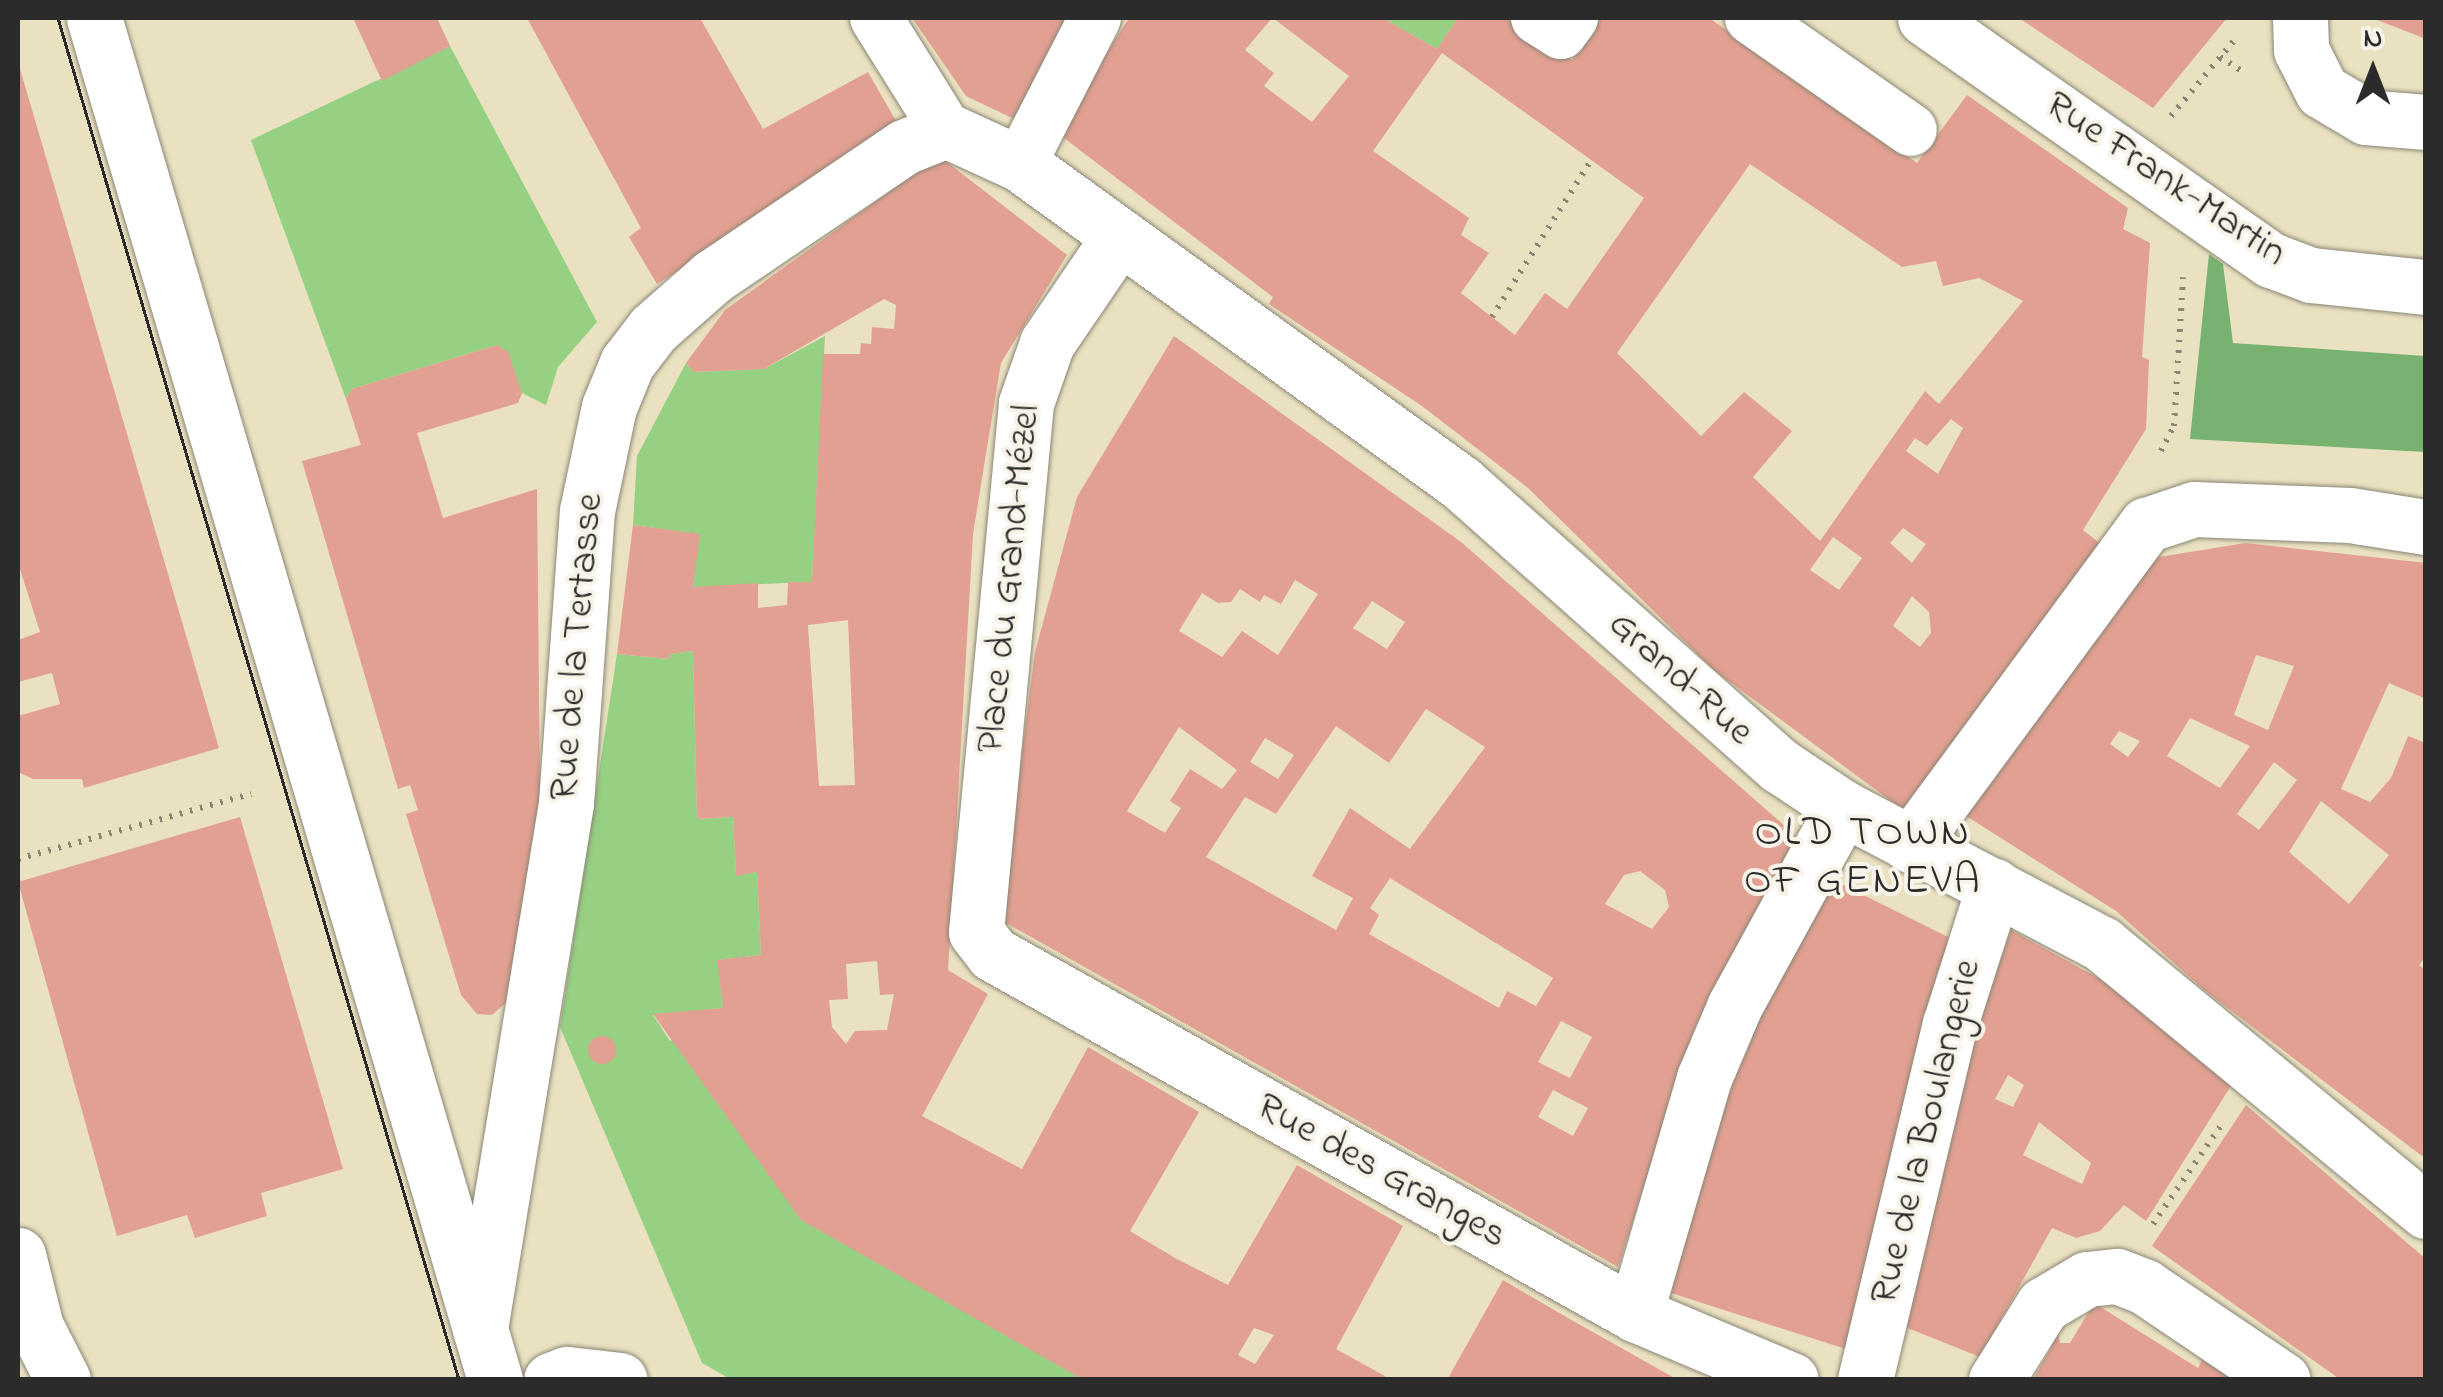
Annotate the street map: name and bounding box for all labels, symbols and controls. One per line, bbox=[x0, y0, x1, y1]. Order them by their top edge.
text: N bbox=[2364, 19, 2382, 60]
north arrow bbox=[2323, 20, 2423, 120]
street label: Rue Frank-Martin bbox=[2035, 82, 2295, 278]
street label: Place du Grand-Mézel bbox=[968, 403, 1052, 755]
street label: Rue de la Tertasse bbox=[541, 491, 615, 803]
street label: Grand-Rue bbox=[1597, 601, 1763, 757]
district label: OLD TOWN OF GENEVA bbox=[1744, 809, 1982, 908]
street label: Rue de la Boulangerie bbox=[1861, 955, 1993, 1309]
street label: Rue des Granges bbox=[1248, 1083, 1514, 1261]

